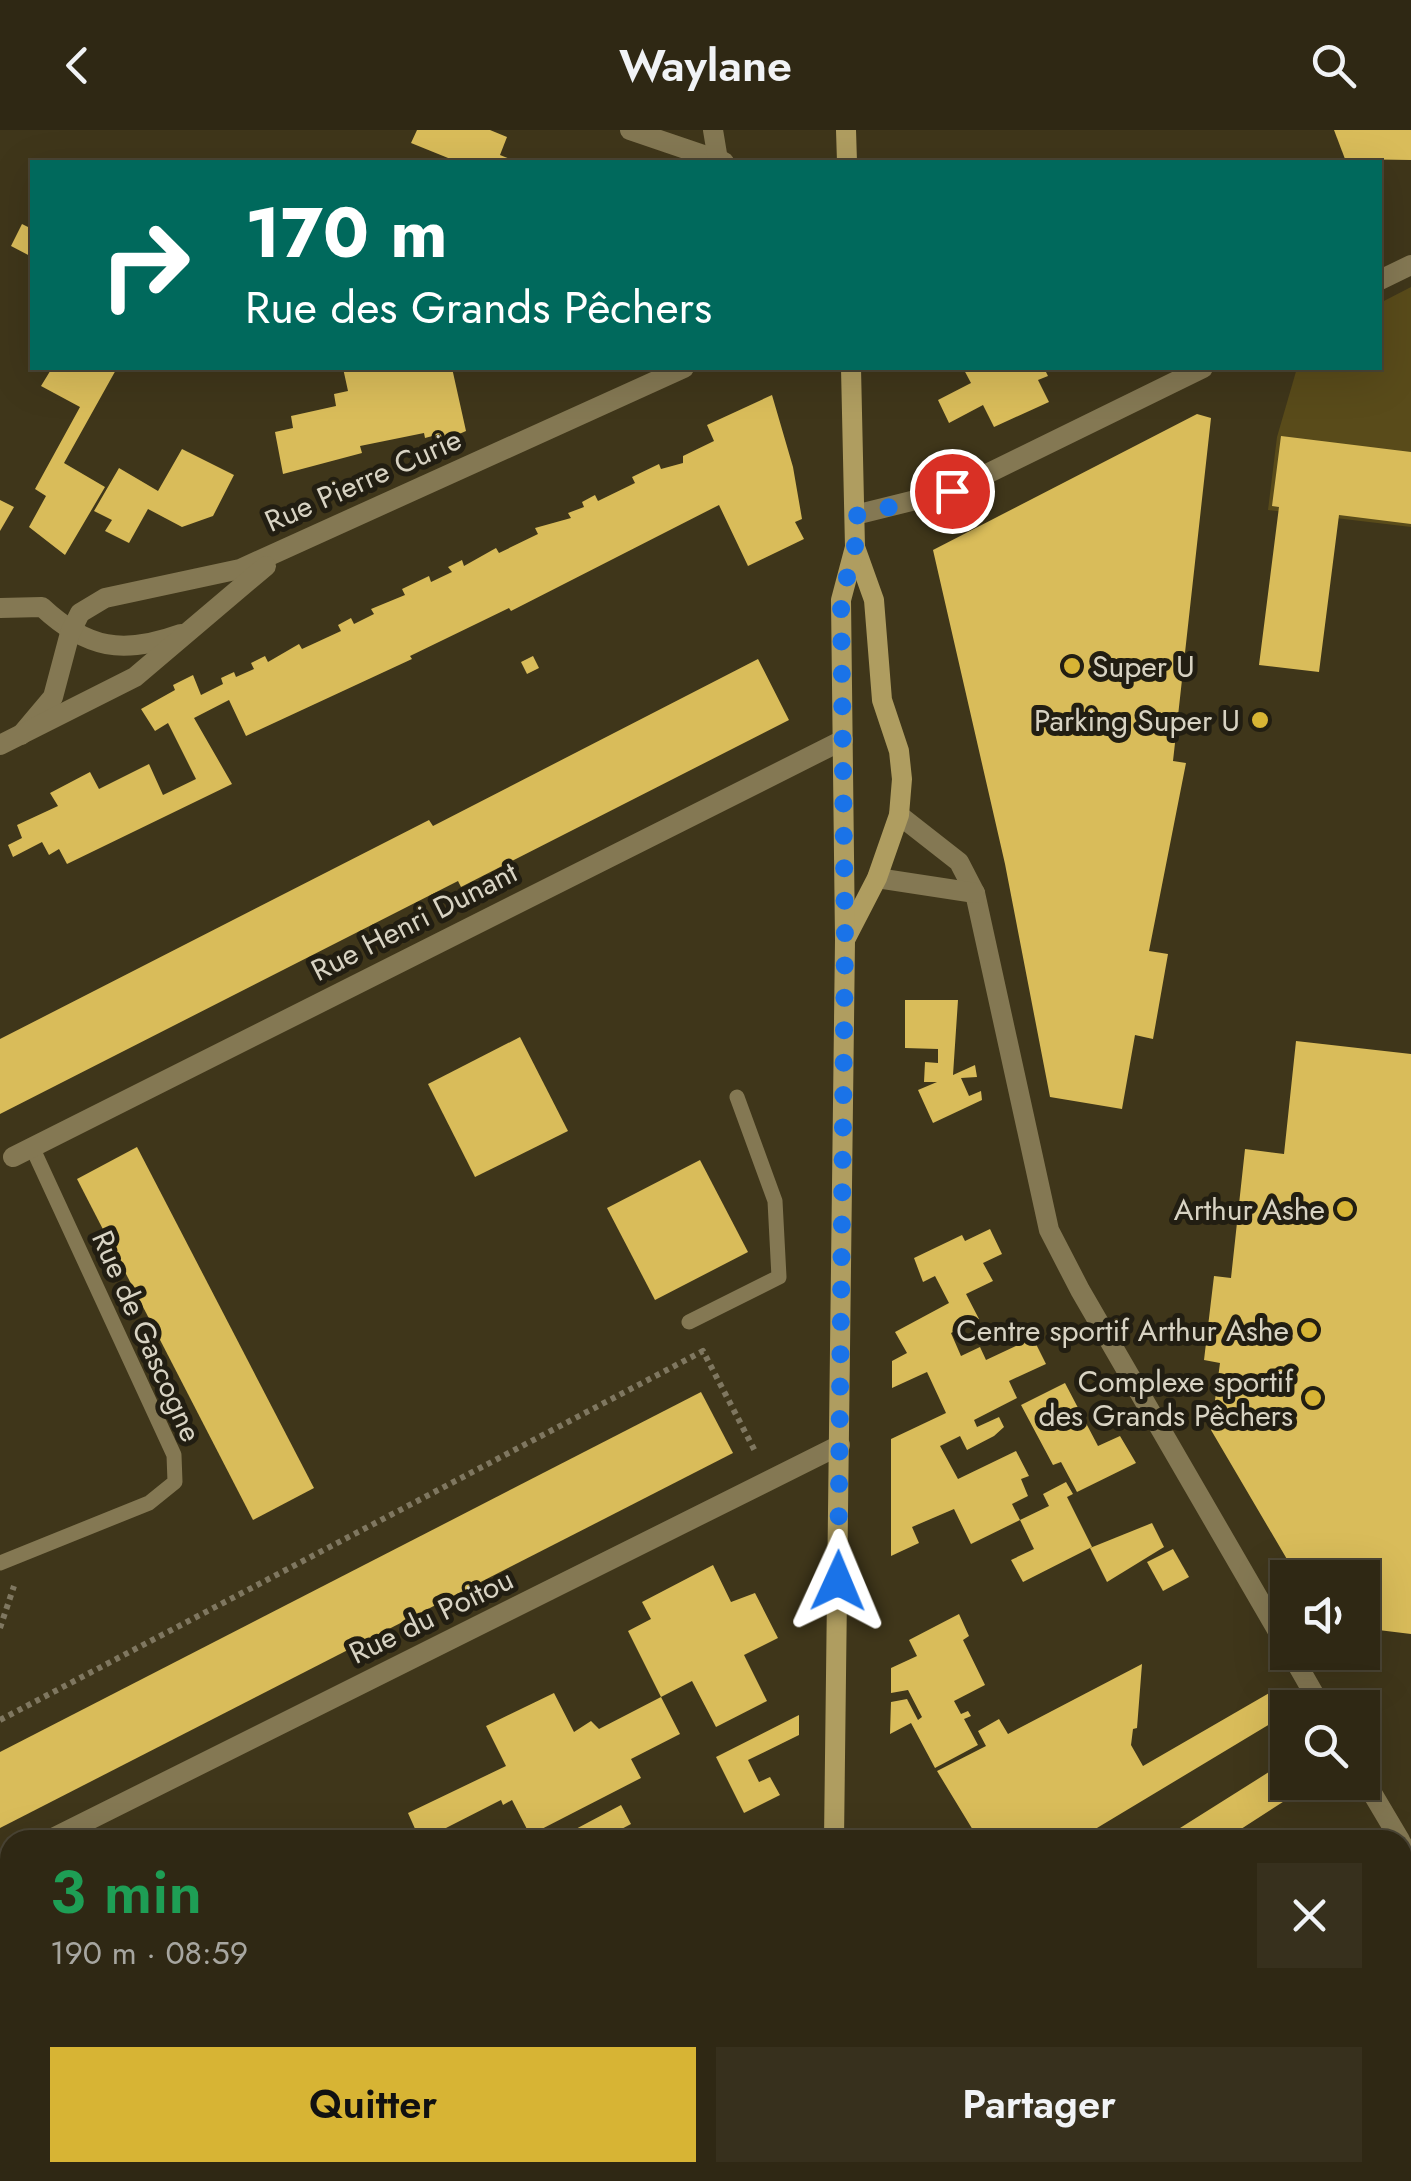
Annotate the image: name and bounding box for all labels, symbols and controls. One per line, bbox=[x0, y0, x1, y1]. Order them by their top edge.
text: Waylane bbox=[619, 33, 792, 98]
icon: back bbox=[50, 38, 105, 93]
icon: search bbox=[1306, 38, 1361, 93]
text: 170 m bbox=[245, 182, 448, 283]
icon: right bbox=[80, 200, 210, 330]
text: Rue des Grands Pêchers bbox=[245, 275, 712, 340]
street label: Rue Pierre Curie bbox=[258, 417, 468, 543]
pin bbox=[910, 449, 995, 534]
icon: arrive bbox=[925, 464, 980, 519]
place label: Super U bbox=[1092, 645, 1195, 688]
marker: Super U bbox=[1061, 655, 1083, 677]
place label: Parking Super U bbox=[1034, 699, 1240, 742]
marker: Parking Super U bbox=[1249, 709, 1271, 731]
street label: Rue Henri Dunant bbox=[304, 850, 525, 991]
place label: Arthur Ashe bbox=[1174, 1188, 1325, 1231]
marker: Arthur Ashe bbox=[1334, 1198, 1356, 1220]
street label: Rue de Gascogne bbox=[81, 1223, 213, 1449]
place label: Centre sportif Arthur Ashe bbox=[956, 1309, 1289, 1352]
marker: Centre sportif Arthur Ashe bbox=[1298, 1319, 1320, 1341]
place label: Complexe sportif des Grands Pêchers bbox=[1039, 1360, 1294, 1437]
marker: Complexe sportif des Grands Pêchers bbox=[1302, 1387, 1324, 1409]
position arrow bbox=[786, 1529, 890, 1633]
street label: Rue du Poitou bbox=[342, 1558, 520, 1674]
map controls bbox=[1270, 1560, 1380, 1800]
button: sound bbox=[1270, 1560, 1380, 1670]
button: search bbox=[1270, 1690, 1380, 1800]
text: 3 min bbox=[50, 1849, 202, 1936]
button: close bbox=[1257, 1863, 1362, 1968]
text: 190 m · 08:59 bbox=[50, 1930, 248, 1976]
button: Quitter bbox=[50, 2047, 696, 2162]
button: Partager bbox=[716, 2047, 1362, 2162]

